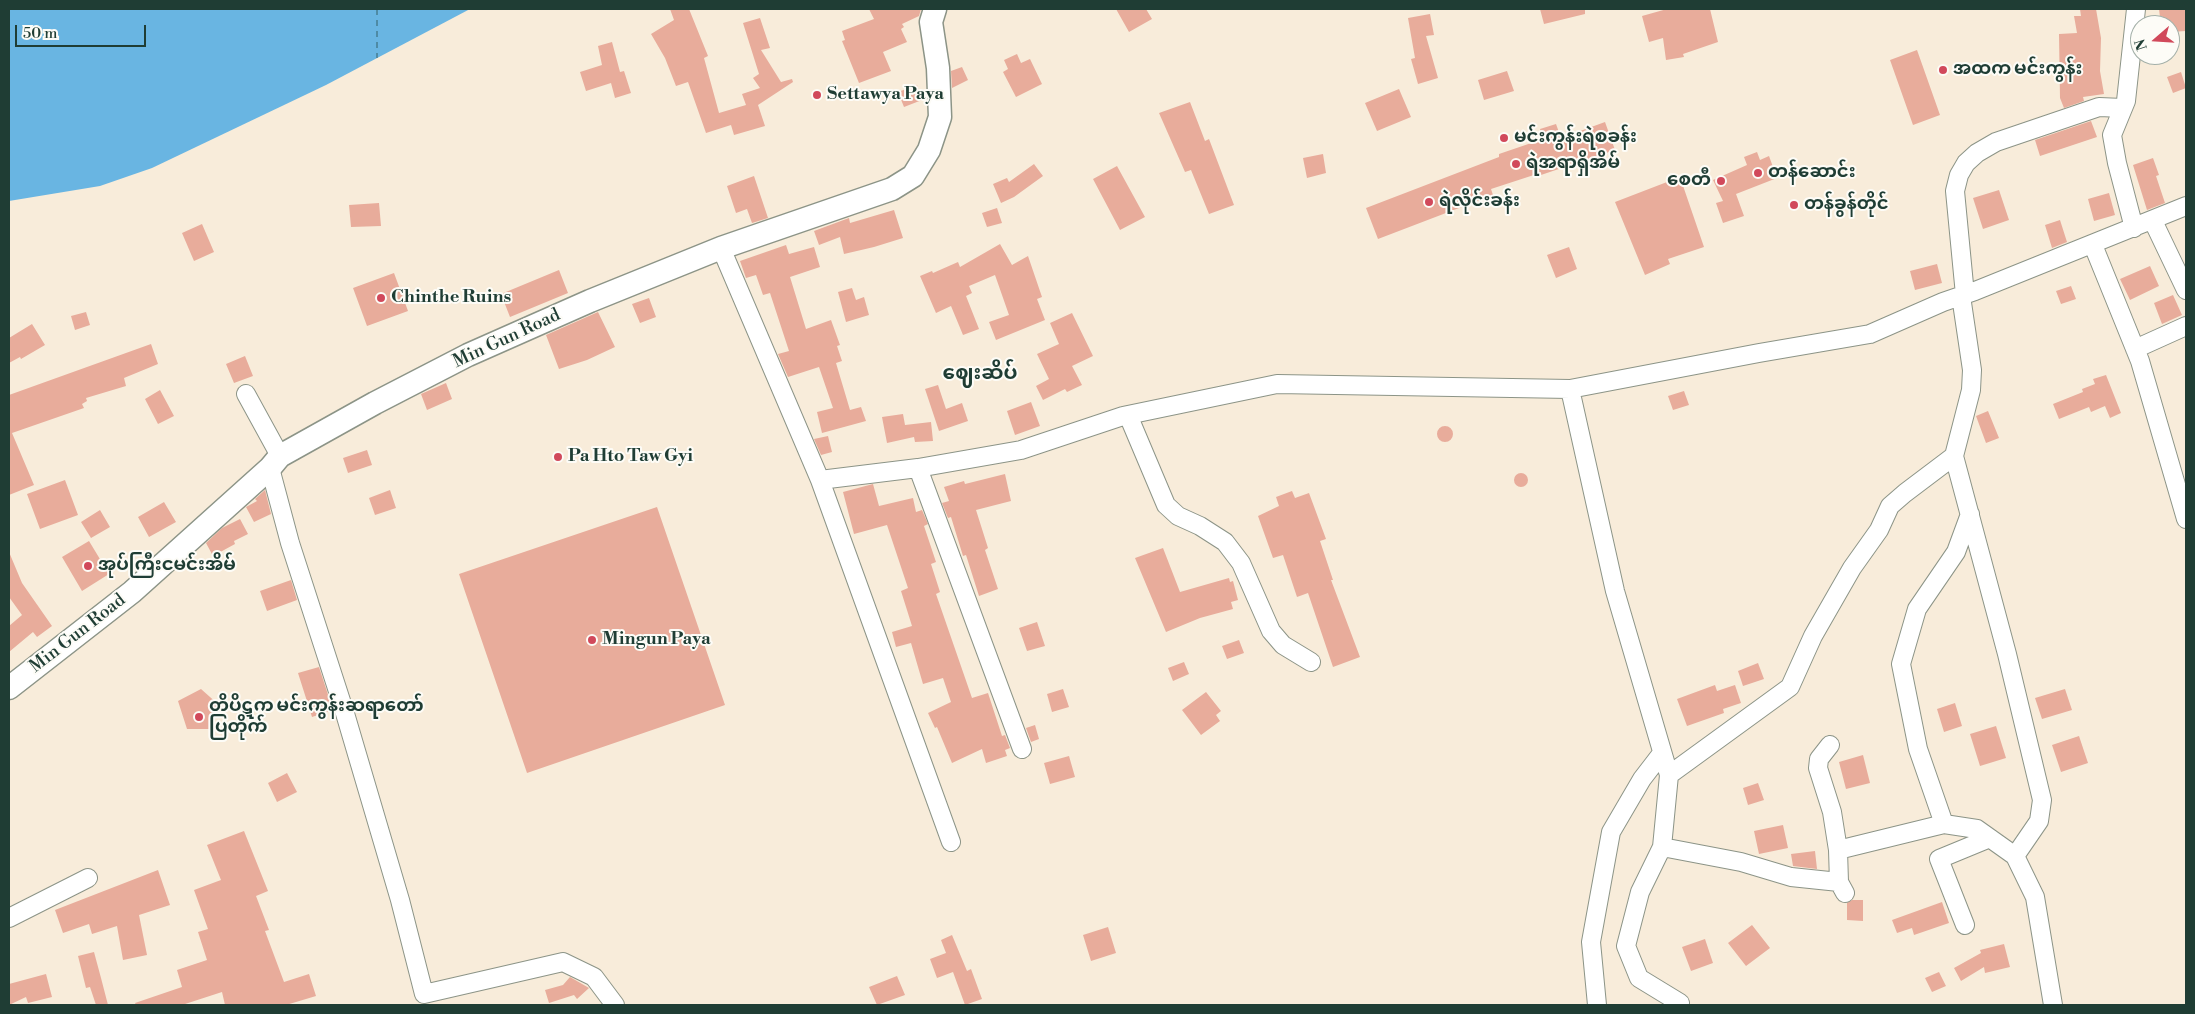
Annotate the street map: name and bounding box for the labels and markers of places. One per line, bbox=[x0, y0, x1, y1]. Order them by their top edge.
place label: အထက မင်းကွန်း bbox=[1953, 59, 2082, 81]
marker: အထက မင်းကွန်း bbox=[1937, 64, 1949, 76]
place label: Settawya Paya bbox=[827, 84, 944, 106]
marker: Settawya Paya bbox=[811, 89, 823, 101]
place label: မင်းကွန်းရဲစခန်း bbox=[1514, 127, 1637, 149]
marker: မင်းကွန်းရဲစခန်း bbox=[1498, 132, 1510, 144]
place label: ရဲအရာရှိအိမ် bbox=[1526, 153, 1620, 175]
marker: ရဲအရာရှိအိမ် bbox=[1510, 158, 1522, 170]
place label: တန်ဆောင်း bbox=[1768, 162, 1856, 184]
marker: တန်ဆောင်း bbox=[1752, 167, 1764, 179]
place label: စေတီ bbox=[1667, 170, 1711, 192]
marker: စေတီ bbox=[1715, 175, 1727, 187]
place label: ရဲလိုင်းခန်း bbox=[1439, 191, 1520, 213]
place label: တန်ခွန်တိုင် bbox=[1804, 194, 1889, 216]
marker: ရဲလိုင်းခန်း bbox=[1423, 196, 1435, 208]
marker: တန်ခွန်တိုင် bbox=[1788, 199, 1800, 211]
place label: Chinthe Ruins bbox=[391, 287, 511, 309]
marker: Chinthe Ruins bbox=[375, 292, 387, 304]
place label: Pa Hto Taw Gyi bbox=[568, 446, 693, 468]
marker: Pa Hto Taw Gyi bbox=[552, 451, 564, 463]
place label: အုပ်ကြီးငမင်းအိမ် bbox=[98, 555, 236, 577]
marker: အုပ်ကြီးငမင်းအိမ် bbox=[82, 560, 94, 572]
place label: Mingun Paya bbox=[602, 629, 711, 651]
marker: Mingun Paya bbox=[586, 634, 598, 646]
place label: တိပိဋက မင်းကွန်းဆရာတော် ပြတိုက် bbox=[209, 696, 424, 739]
marker: တိပိဋက မင်းကွန်းဆရာတော် ပြတိုက် bbox=[193, 711, 205, 723]

